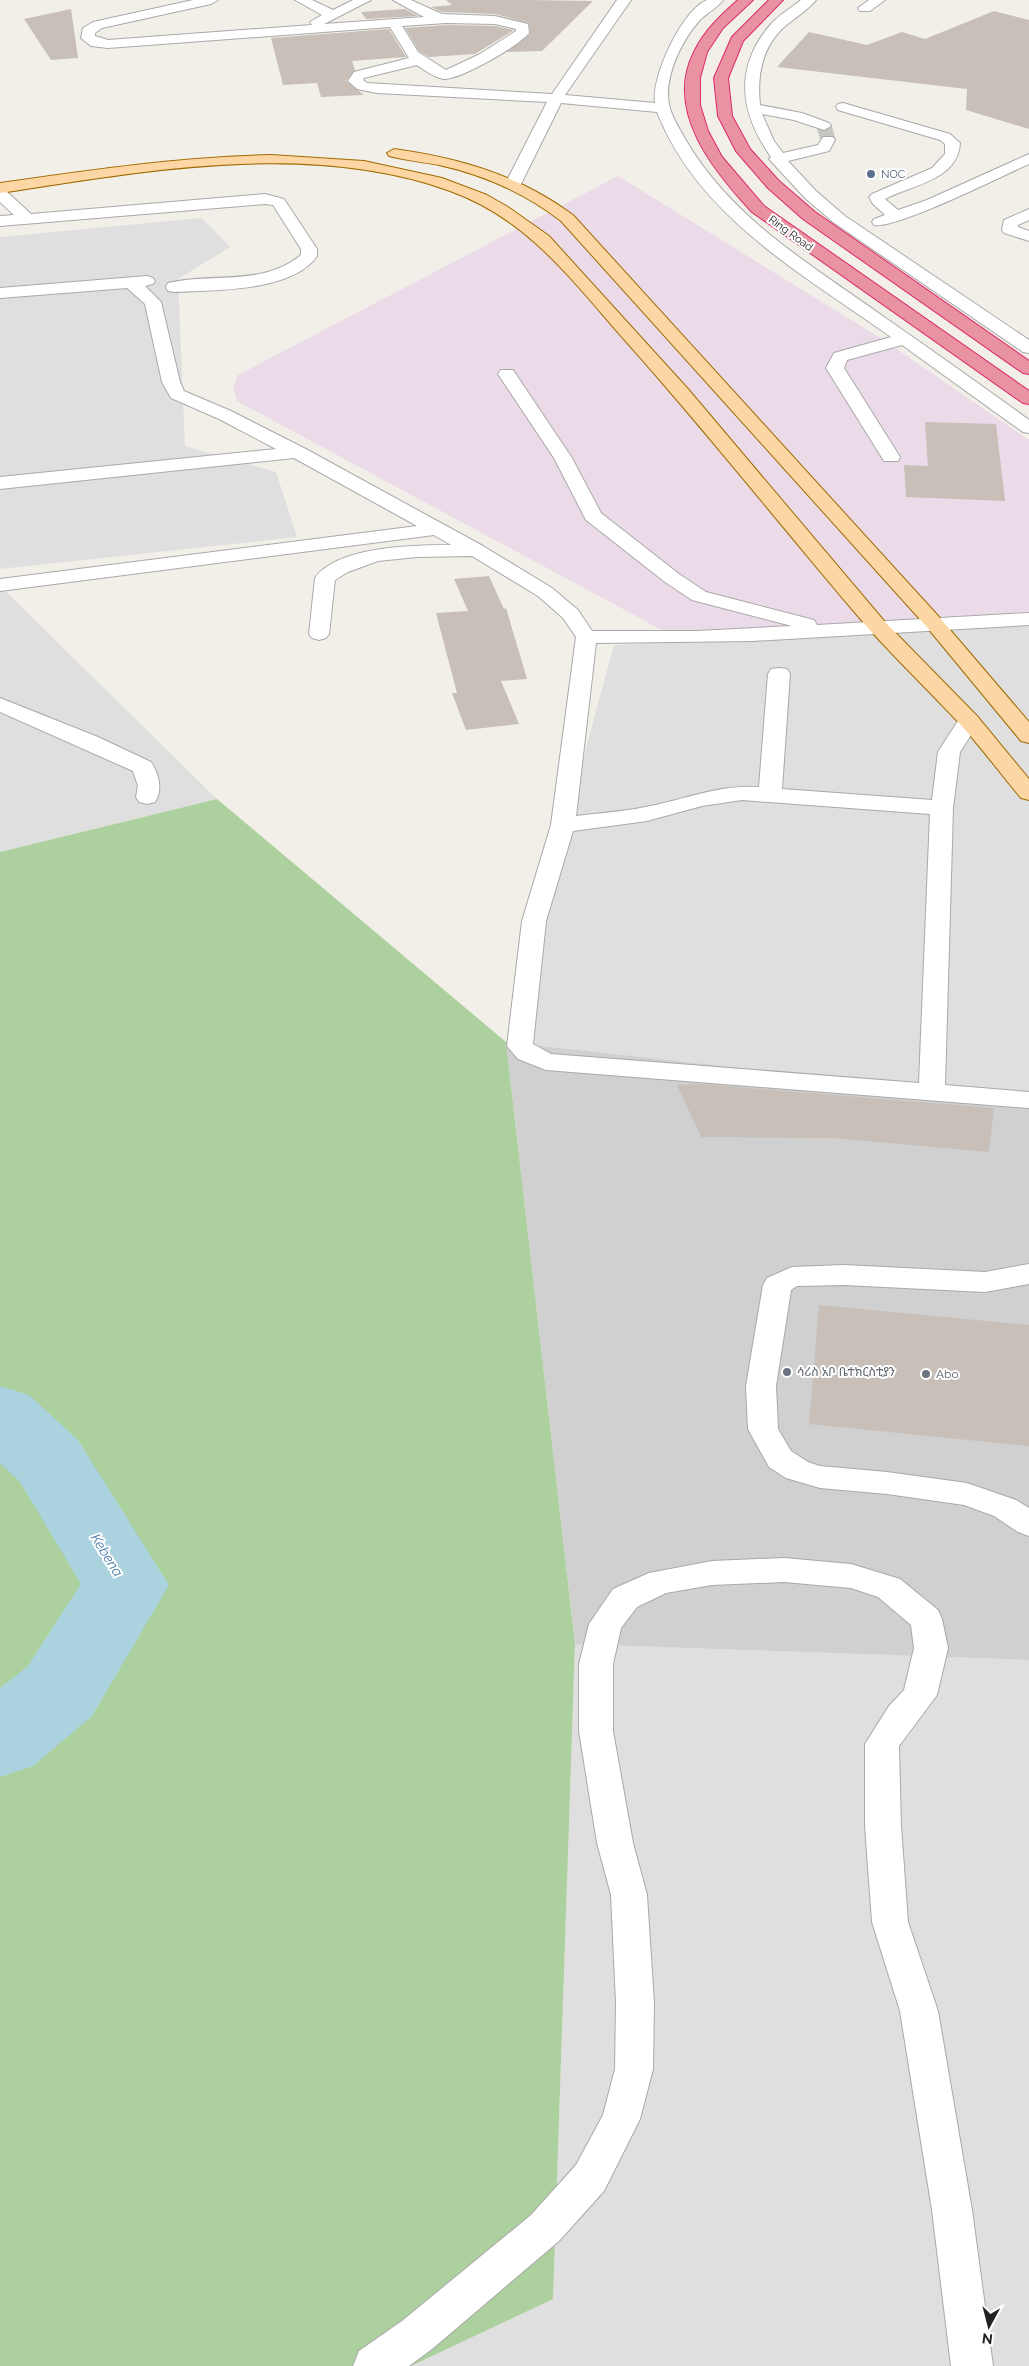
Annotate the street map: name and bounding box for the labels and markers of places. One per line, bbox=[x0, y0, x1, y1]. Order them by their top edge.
marker: NOC bbox=[865, 168, 877, 180]
place label: NOC bbox=[881, 168, 906, 181]
place label: ሳሪስ አቦ ቤተክርስቲያን bbox=[797, 1365, 895, 1379]
marker: ሳሪስ አቦ ቤተክርስቲያን bbox=[781, 1366, 793, 1378]
place label: Abo bbox=[936, 1367, 959, 1381]
marker: Abo bbox=[920, 1368, 932, 1380]

